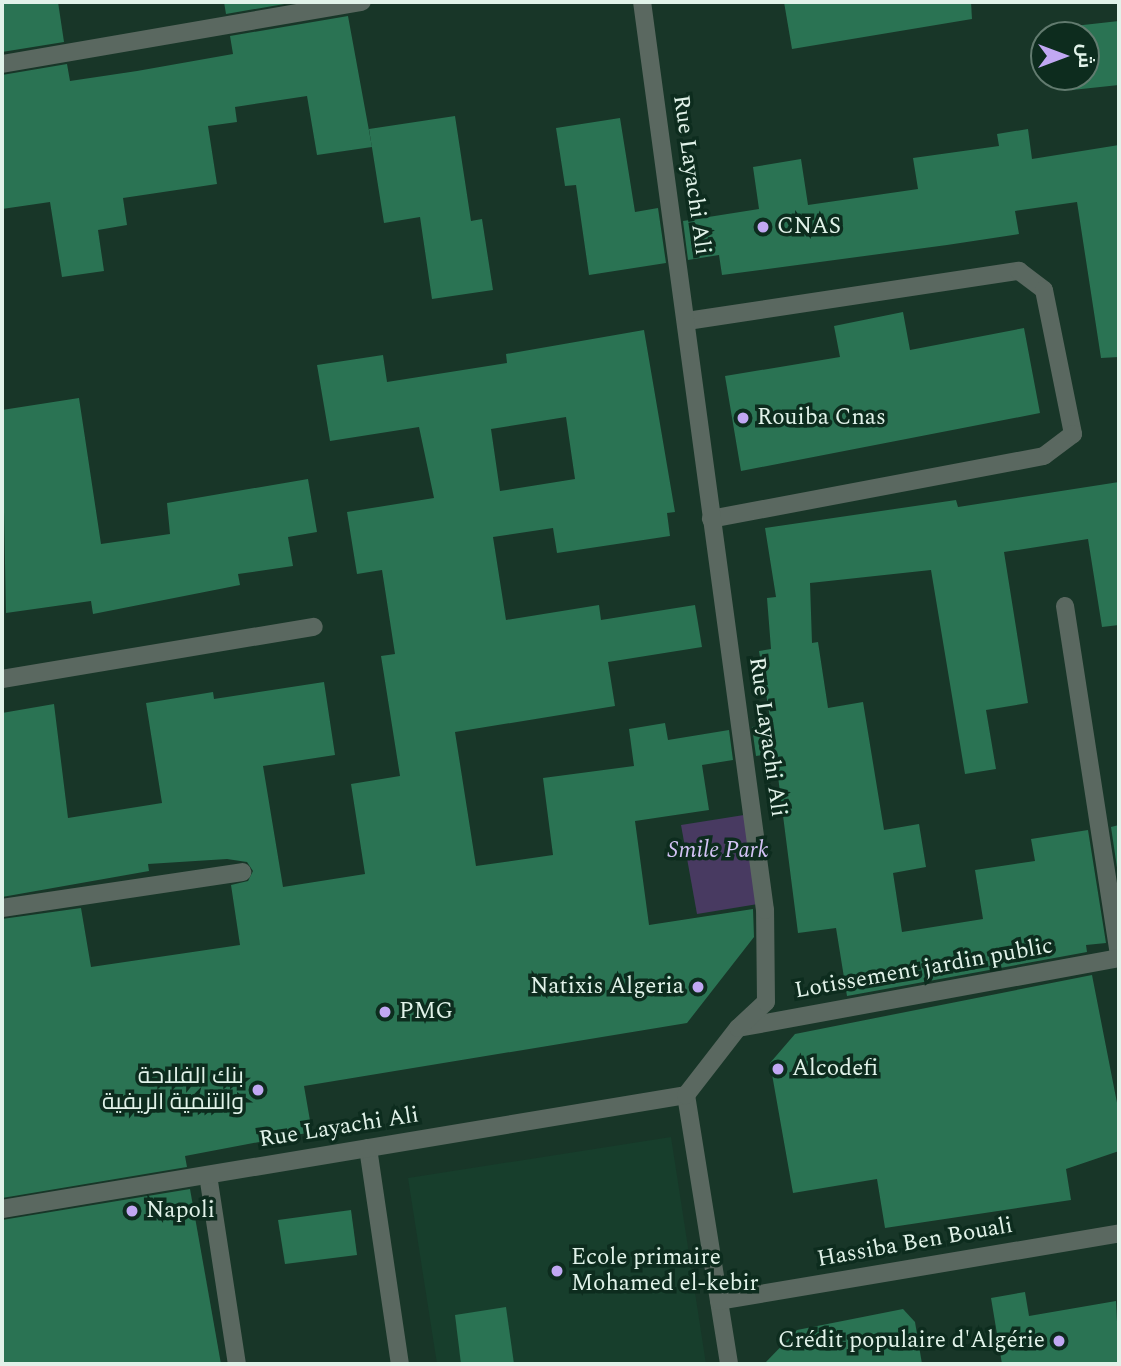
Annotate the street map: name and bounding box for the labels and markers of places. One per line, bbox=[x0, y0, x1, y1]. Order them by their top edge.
place label: CNAS bbox=[777, 213, 841, 241]
marker: CNAS bbox=[755, 219, 771, 235]
place label: Rouiba Cnas bbox=[757, 404, 886, 432]
marker: Rouiba Cnas bbox=[735, 410, 751, 426]
place label: Natixis Algeria bbox=[530, 973, 684, 1001]
marker: Natixis Algeria bbox=[690, 979, 706, 995]
place label: PMG bbox=[399, 998, 453, 1026]
marker: PMG bbox=[377, 1004, 393, 1020]
place label: Alcodefi bbox=[792, 1055, 878, 1083]
marker: Alcodefi bbox=[770, 1061, 786, 1077]
place label: بنك الفلاحة والتنمية الريفية bbox=[102, 1063, 244, 1117]
marker: بنك الفلاحة والتنمية الريفية bbox=[250, 1082, 266, 1098]
place label: Napoli bbox=[146, 1197, 215, 1225]
marker: Napoli bbox=[124, 1203, 140, 1219]
place label: Ecole primaire Mohamed el-kebir bbox=[571, 1244, 759, 1298]
marker: Ecole primaire Mohamed el-kebir bbox=[549, 1263, 565, 1279]
place label: Crédit populaire d'Algérie bbox=[778, 1327, 1045, 1355]
marker: Crédit populaire d'Algérie bbox=[1051, 1333, 1067, 1349]

